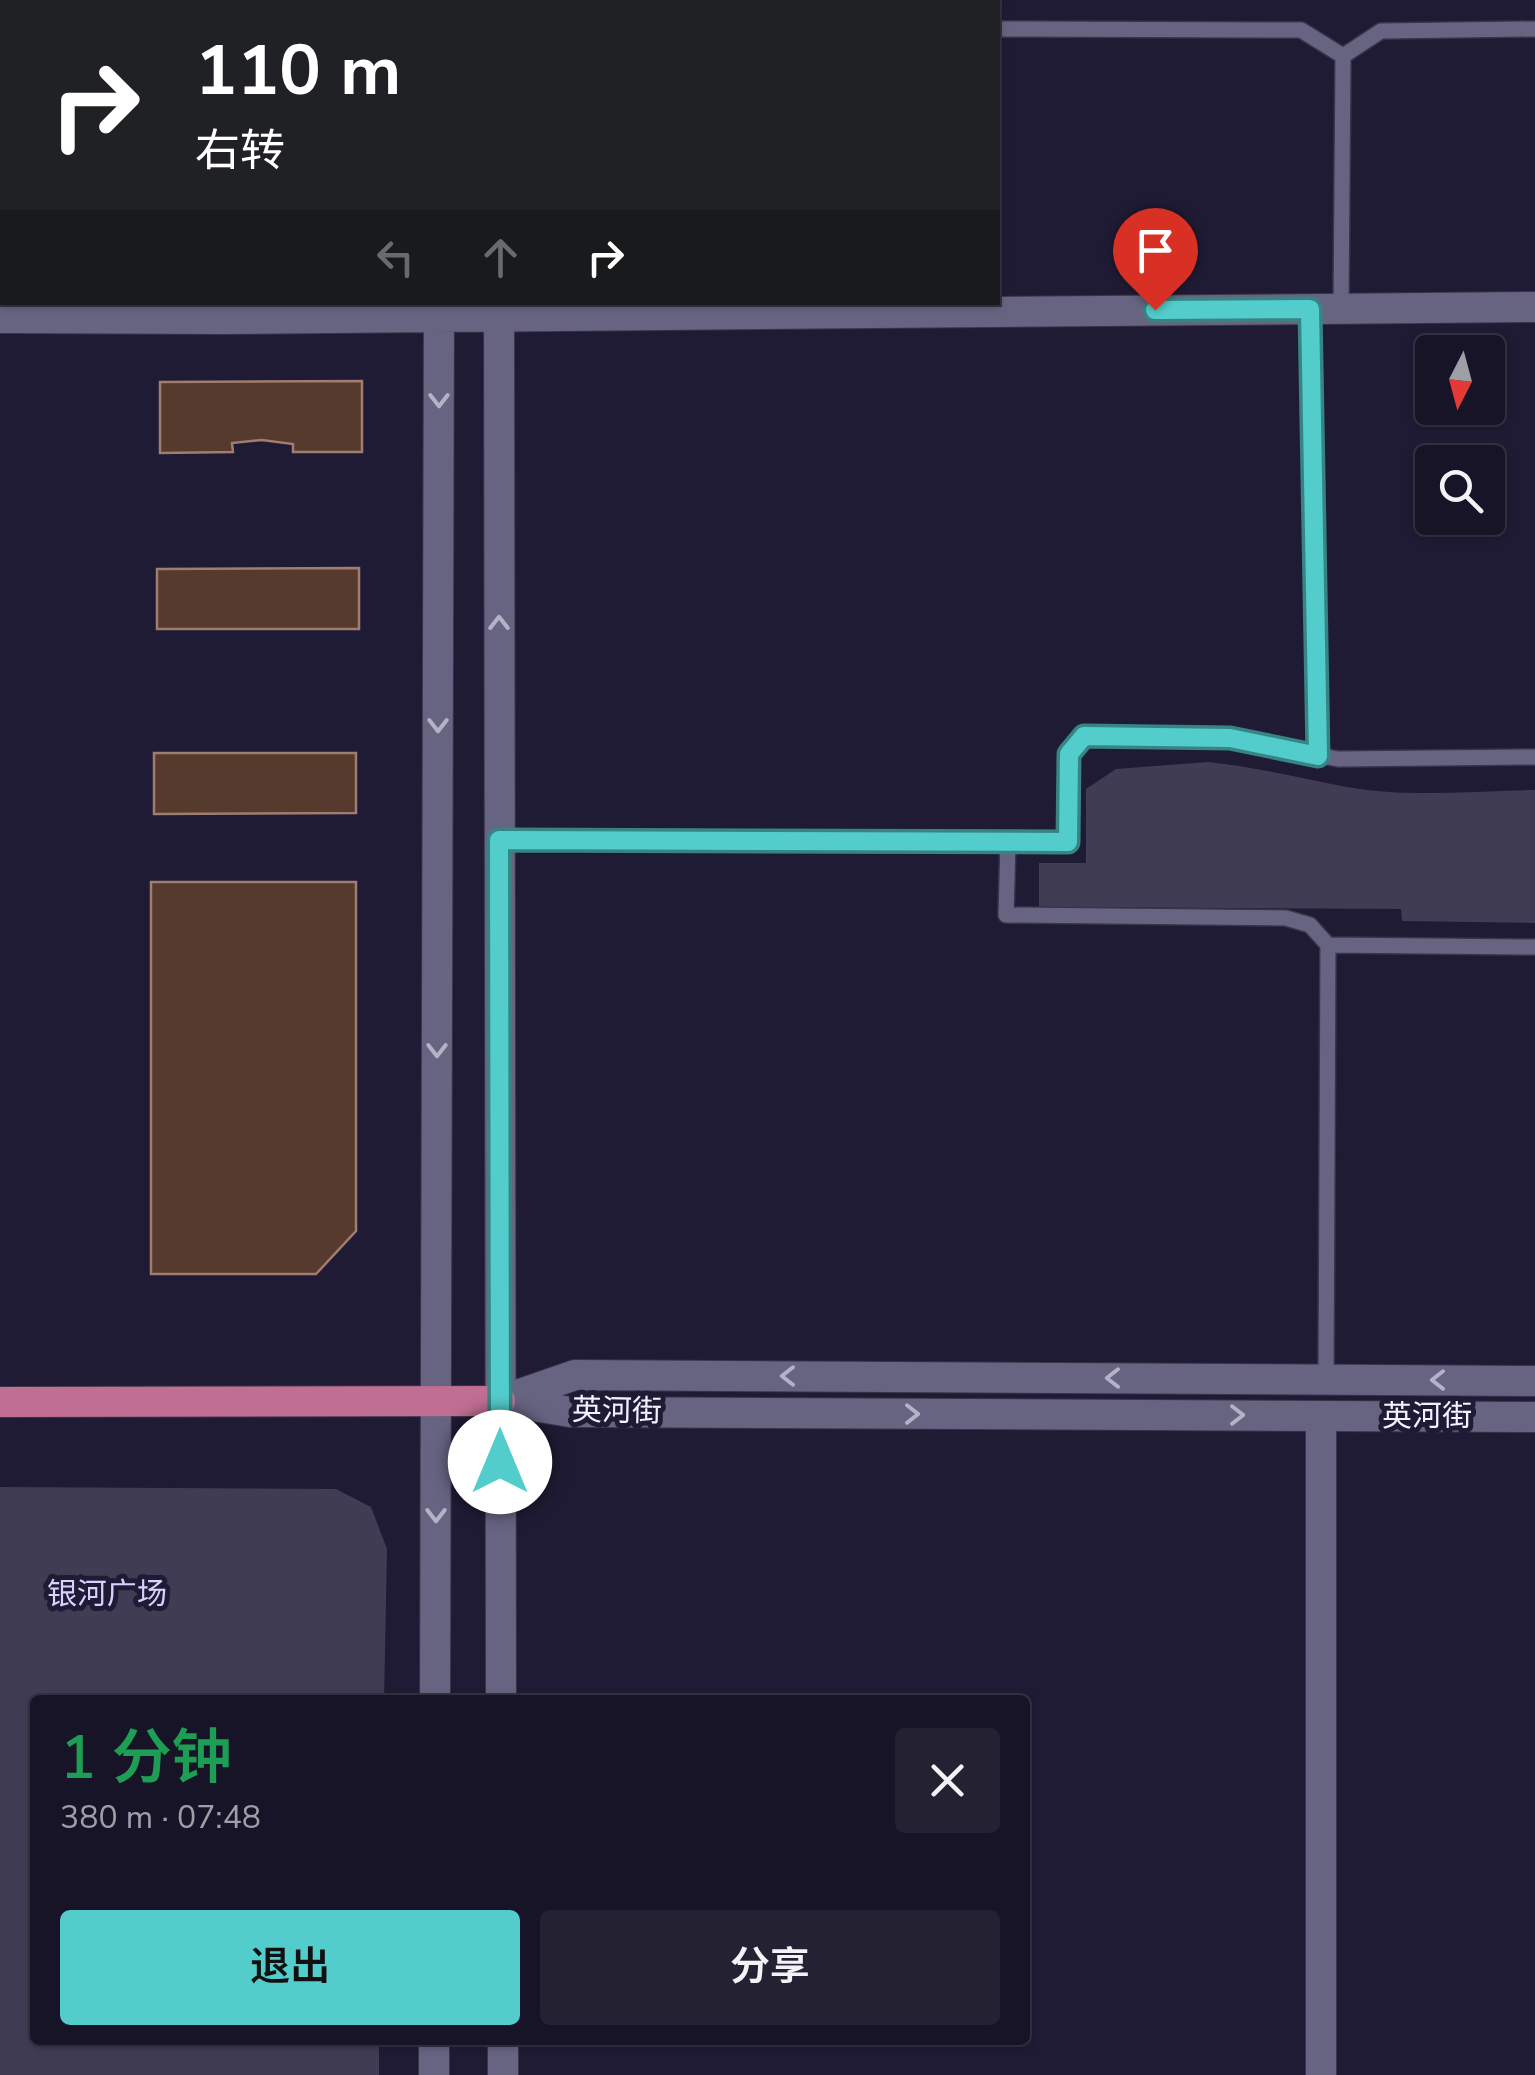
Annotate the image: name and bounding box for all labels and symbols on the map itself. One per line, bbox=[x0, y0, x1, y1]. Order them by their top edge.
pin bbox=[1113, 208, 1198, 311]
north arrow bbox=[1415, 335, 1505, 425]
one-way arrow bbox=[428, 392, 450, 408]
one-way arrow bbox=[488, 614, 510, 630]
one-way arrow bbox=[427, 718, 449, 733]
one-way arrow bbox=[426, 1042, 448, 1058]
one-way arrow bbox=[779, 1365, 794, 1387]
one-way arrow bbox=[1104, 1367, 1120, 1389]
one-way arrow bbox=[1429, 1369, 1444, 1391]
street label: 英河街 bbox=[572, 1390, 662, 1432]
street label: 英河街 bbox=[1382, 1396, 1472, 1437]
one-way arrow bbox=[904, 1403, 920, 1425]
one-way arrow bbox=[1230, 1404, 1245, 1426]
position arrow bbox=[448, 1410, 552, 1514]
one-way arrow bbox=[425, 1508, 447, 1523]
park label: 银河广场 bbox=[47, 1574, 167, 1615]

